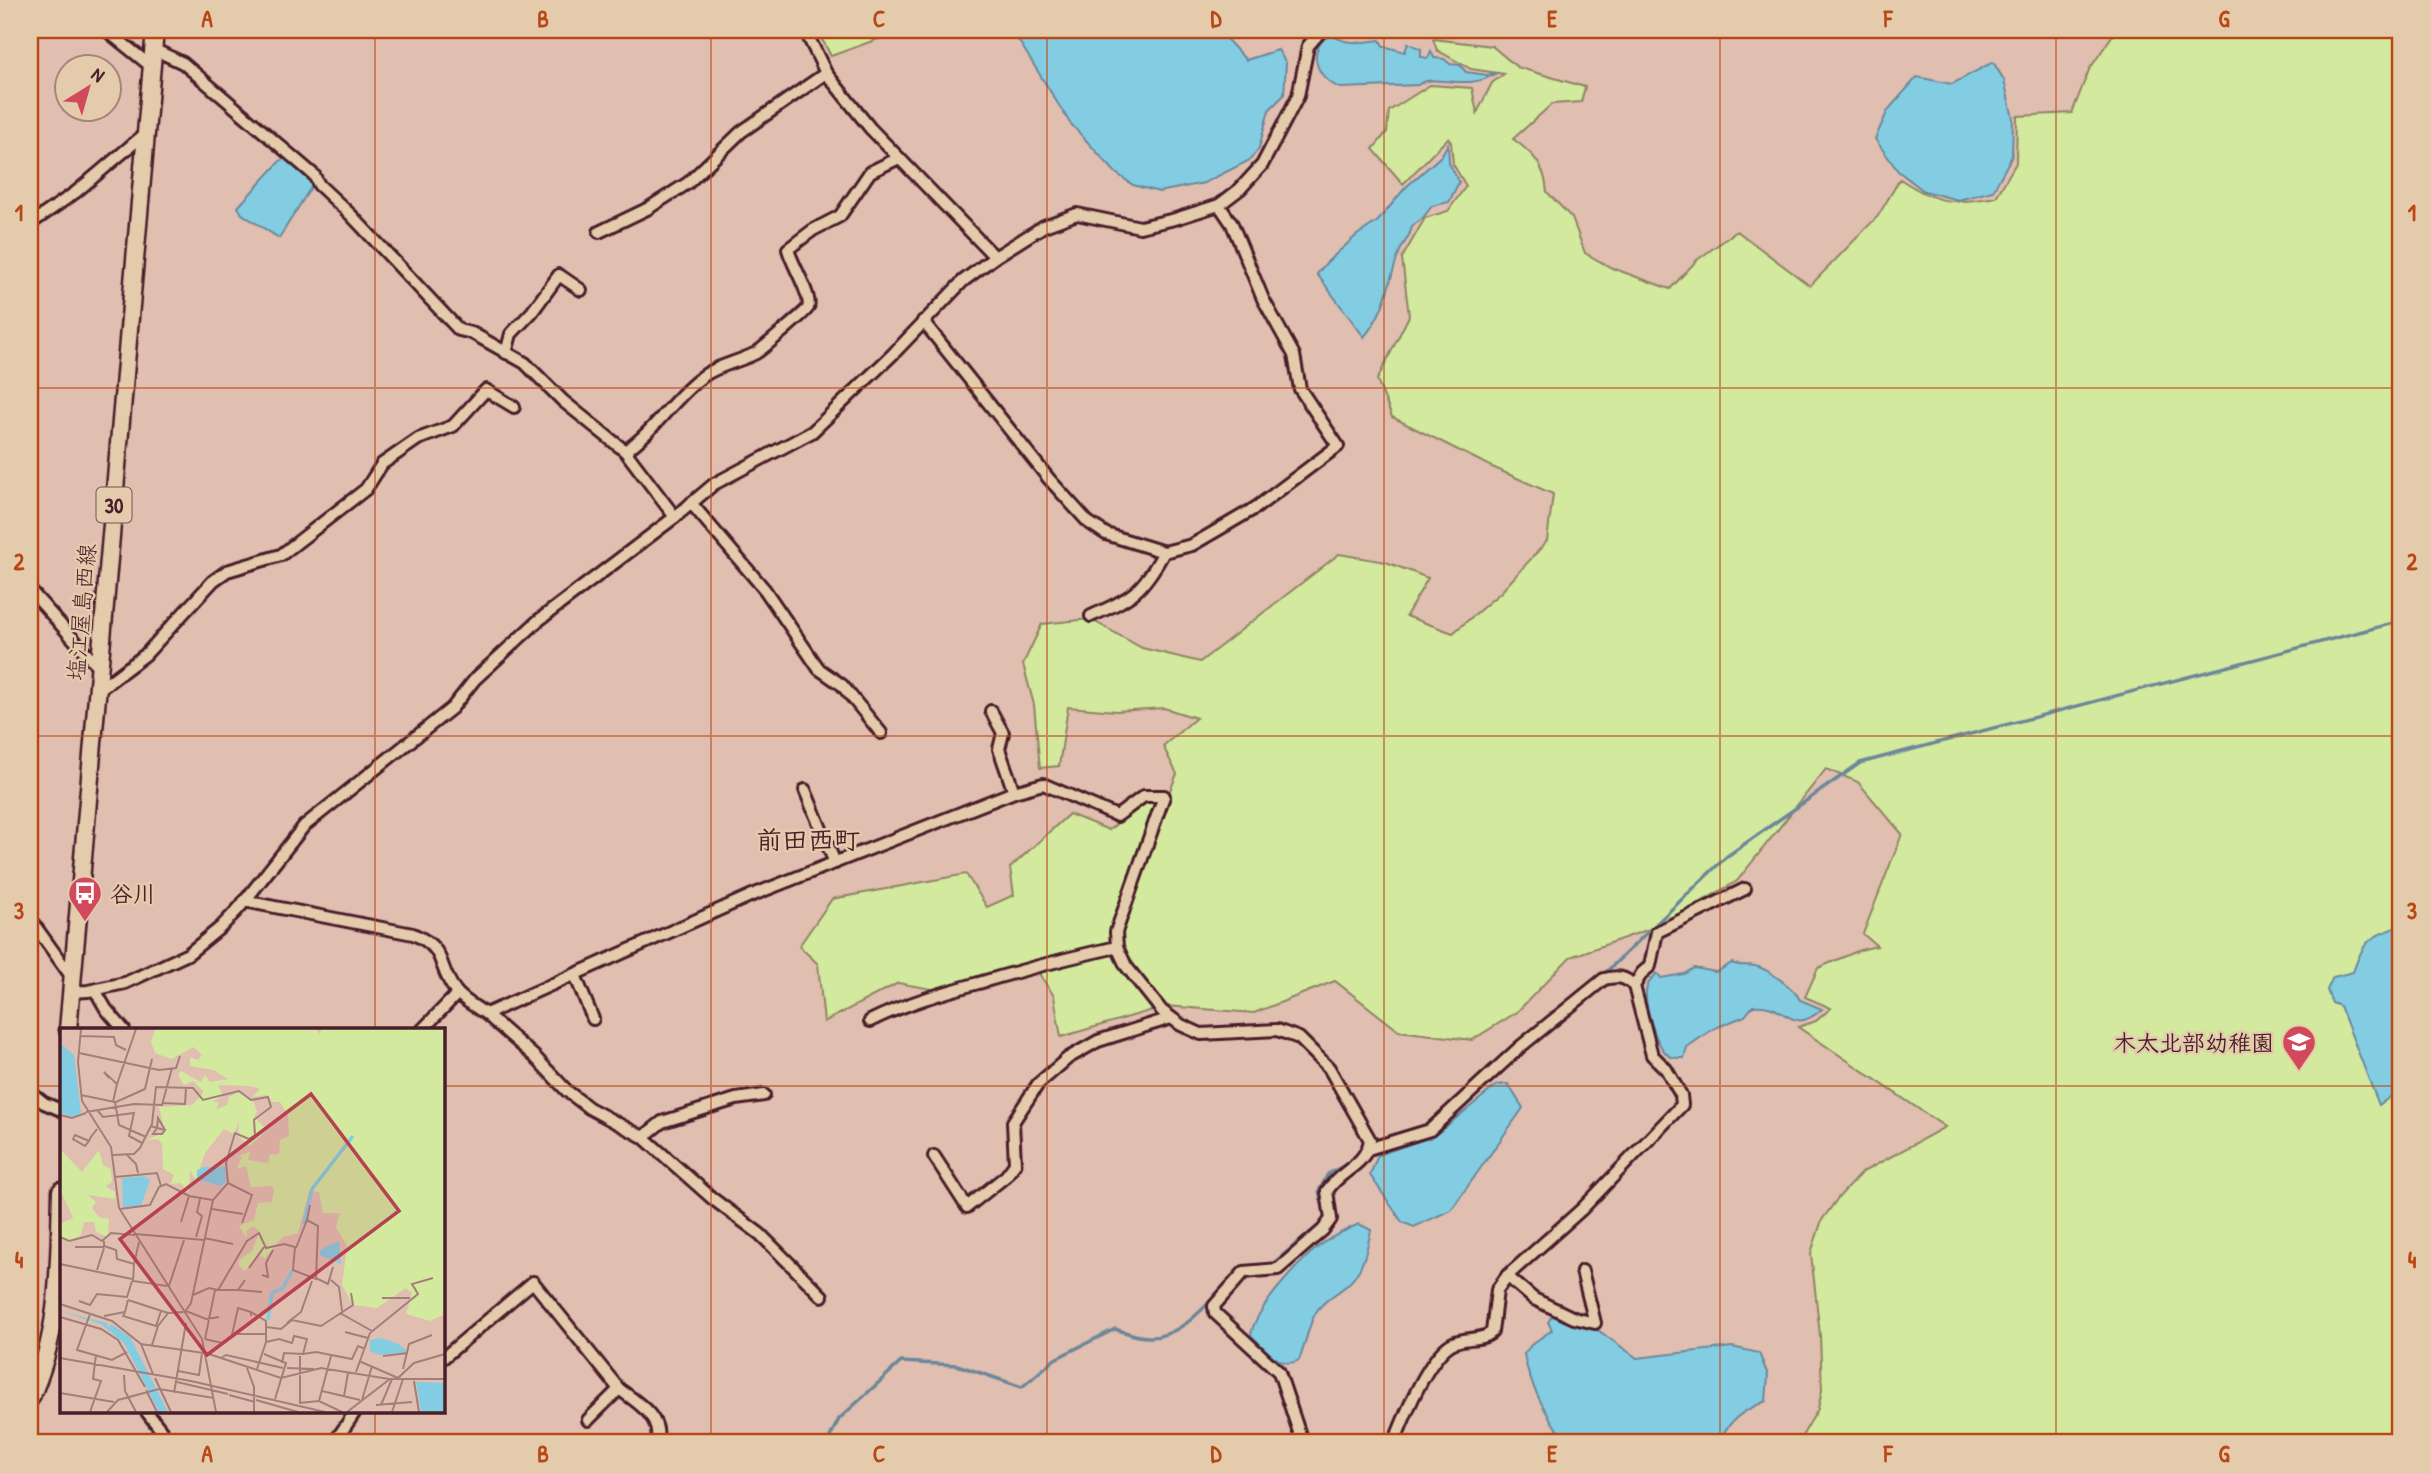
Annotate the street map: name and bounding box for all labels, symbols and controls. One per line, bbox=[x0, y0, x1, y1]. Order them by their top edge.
text: A bbox=[201, 3, 213, 34]
text: B bbox=[537, 3, 549, 34]
text: C bbox=[873, 3, 885, 34]
text: D bbox=[1211, 3, 1223, 34]
text: E bbox=[1547, 3, 1558, 34]
text: F bbox=[1883, 3, 1894, 34]
text: G bbox=[2218, 3, 2230, 34]
north arrow bbox=[52, 52, 122, 122]
text: N bbox=[86, 61, 110, 88]
text: 1 bbox=[15, 197, 23, 228]
text: 1 bbox=[2408, 197, 2416, 228]
road number: 30 bbox=[96, 488, 132, 522]
street label: 塩江屋島西線 bbox=[60, 542, 102, 682]
text: 2 bbox=[14, 546, 25, 577]
text: 2 bbox=[2407, 546, 2418, 577]
district label: 前田西町 bbox=[756, 822, 860, 857]
bus stop icon: 谷川 bbox=[66, 874, 104, 923]
place label: 谷川 bbox=[110, 878, 156, 909]
text: 3 bbox=[14, 895, 24, 926]
text: 3 bbox=[2407, 895, 2417, 926]
school or university icon: 木太北部幼稚園 bbox=[2280, 1023, 2318, 1072]
place label: 木太北部幼稚園 bbox=[2113, 1027, 2274, 1058]
inset map bbox=[60, 1028, 444, 1414]
text: 4 bbox=[15, 1244, 24, 1275]
text: 4 bbox=[2408, 1244, 2417, 1275]
text: A bbox=[201, 1438, 213, 1469]
text: B bbox=[537, 1438, 549, 1469]
text: C bbox=[873, 1438, 885, 1469]
text: D bbox=[1211, 1438, 1223, 1469]
text: E bbox=[1547, 1438, 1558, 1469]
text: F bbox=[1883, 1438, 1894, 1469]
text: G bbox=[2218, 1438, 2230, 1469]

